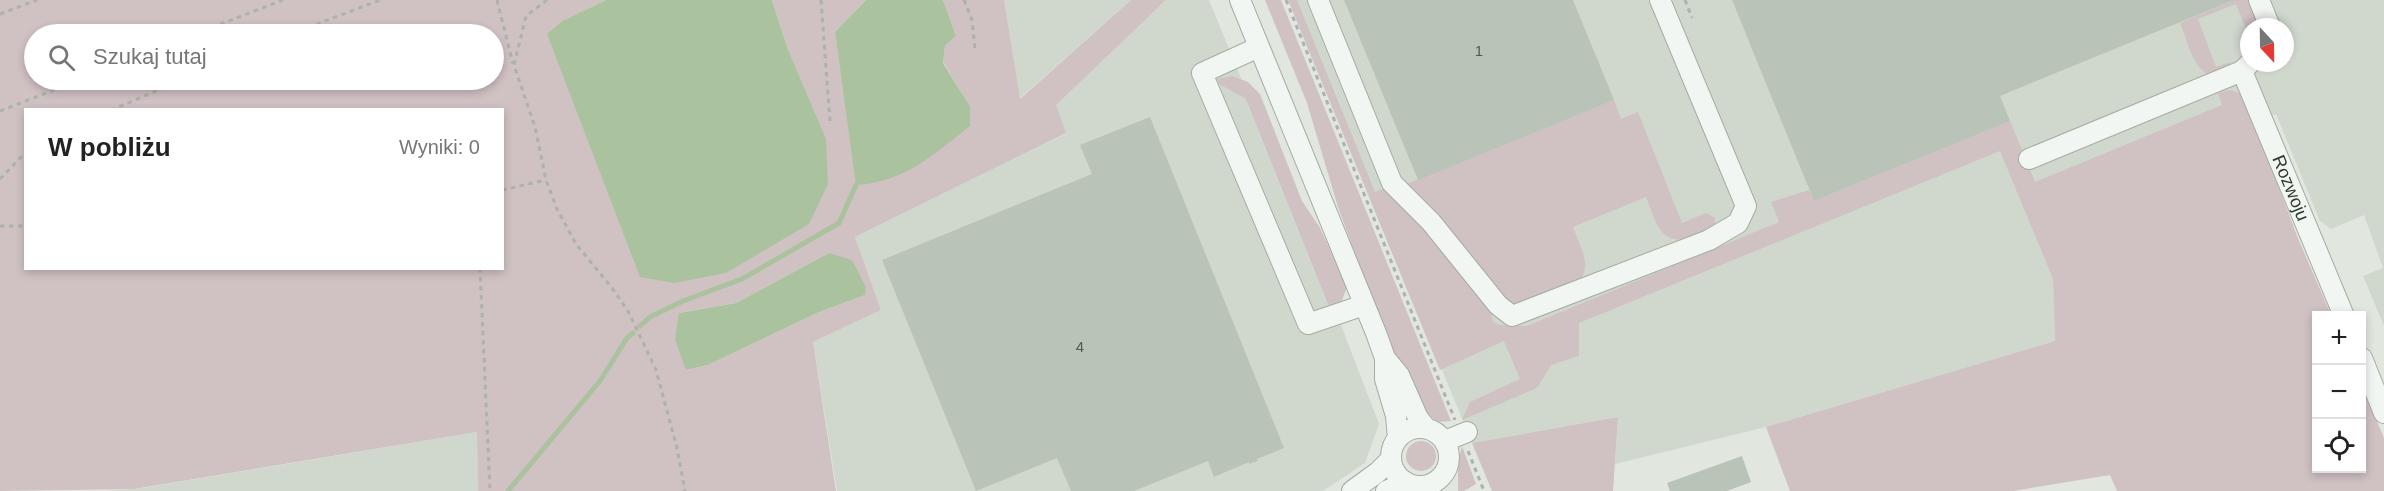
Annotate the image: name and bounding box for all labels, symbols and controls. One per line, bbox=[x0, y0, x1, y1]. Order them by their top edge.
north arrow bbox=[2240, 18, 2294, 72]
search box bbox=[24, 24, 504, 90]
icon: search bbox=[45, 41, 78, 74]
house number: 1 bbox=[1475, 42, 1483, 59]
text: Szukaj tutaj bbox=[93, 44, 207, 69]
text: W pobliżu bbox=[48, 132, 171, 162]
text: Wyniki: 0 bbox=[399, 136, 480, 158]
street label: Rozwoju bbox=[2268, 152, 2313, 224]
map controls bbox=[2312, 311, 2366, 473]
button: + bbox=[2312, 311, 2366, 365]
house number: 4 bbox=[1076, 338, 1084, 355]
button: − bbox=[2312, 365, 2366, 419]
button: locate bbox=[2312, 419, 2366, 473]

